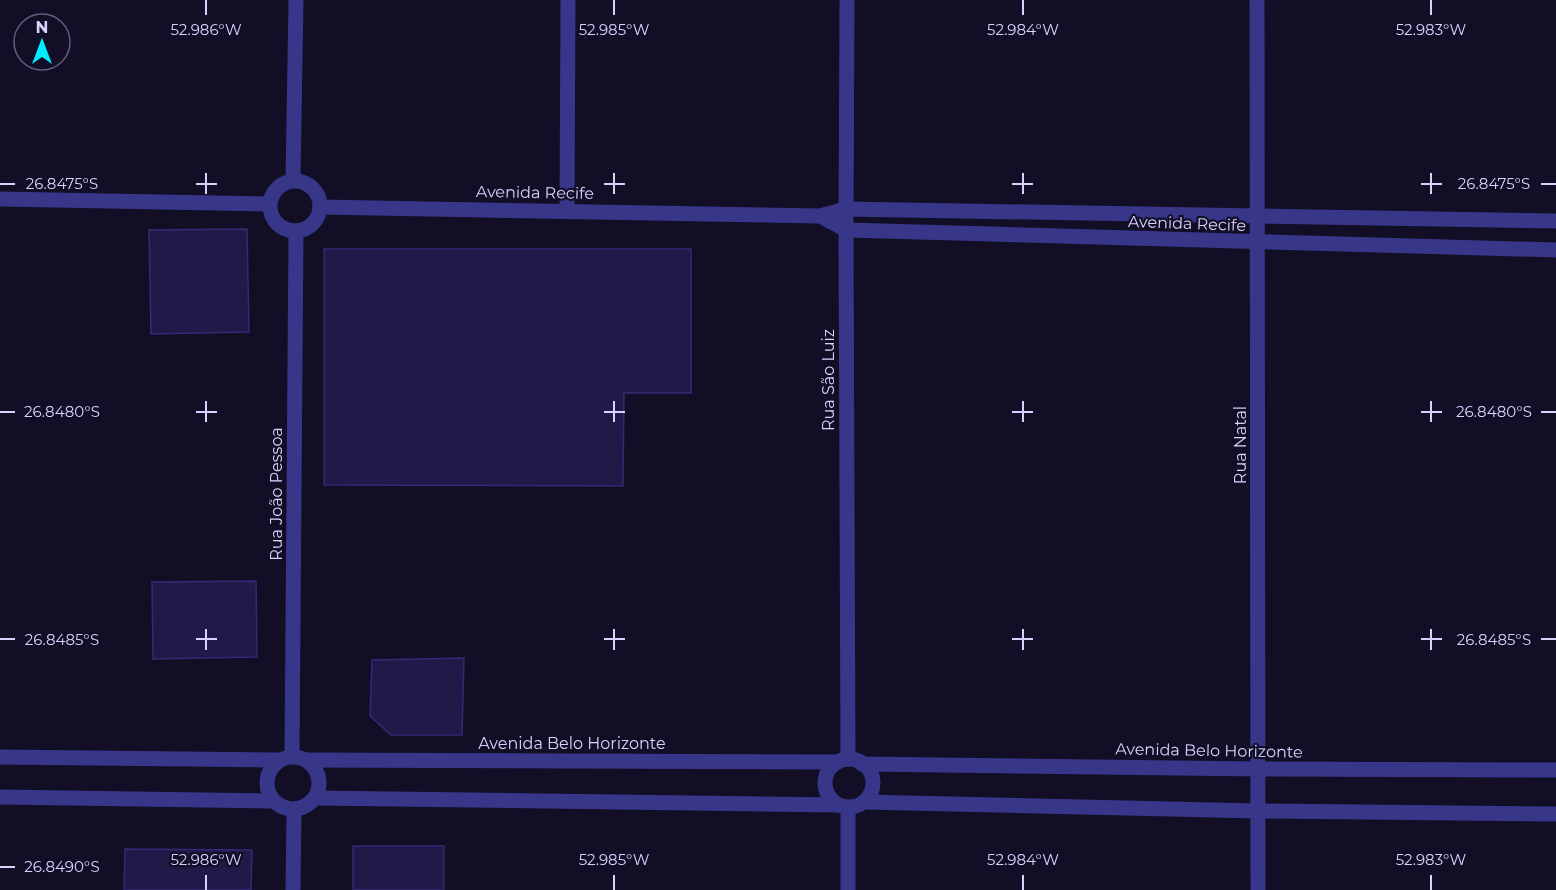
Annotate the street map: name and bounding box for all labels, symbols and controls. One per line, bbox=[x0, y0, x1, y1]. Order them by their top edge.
north arrow bbox=[12, 12, 72, 72]
text: N bbox=[36, 18, 48, 37]
text: 52.986°W bbox=[170, 20, 242, 39]
text: 52.985°W bbox=[579, 20, 650, 39]
text: 52.984°W bbox=[987, 20, 1059, 39]
text: 52.983°W bbox=[1396, 20, 1467, 39]
text: 26.8475°S bbox=[26, 174, 98, 193]
text: 26.8475°S bbox=[1458, 174, 1530, 193]
street label: Avenida Recife bbox=[476, 182, 594, 203]
street label: Avenida Recife bbox=[1128, 212, 1246, 235]
street label: Rua São Luiz bbox=[819, 329, 838, 431]
text: 26.8480°S bbox=[24, 402, 100, 421]
text: 26.8480°S bbox=[1456, 402, 1532, 421]
street label: Rua Natal bbox=[1231, 406, 1250, 484]
street label: Rua João Pessoa bbox=[267, 427, 286, 561]
text: 26.8485°S bbox=[25, 630, 99, 649]
text: 26.8485°S bbox=[1457, 630, 1531, 649]
street label: Avenida Belo Horizonte bbox=[478, 734, 666, 753]
street label: Avenida Belo Horizonte bbox=[1115, 739, 1303, 762]
text: 52.986°W bbox=[170, 850, 242, 869]
text: 52.985°W bbox=[579, 850, 650, 869]
text: 52.984°W bbox=[987, 850, 1059, 869]
text: 52.983°W bbox=[1396, 850, 1467, 869]
text: 26.8490°S bbox=[24, 857, 100, 876]

